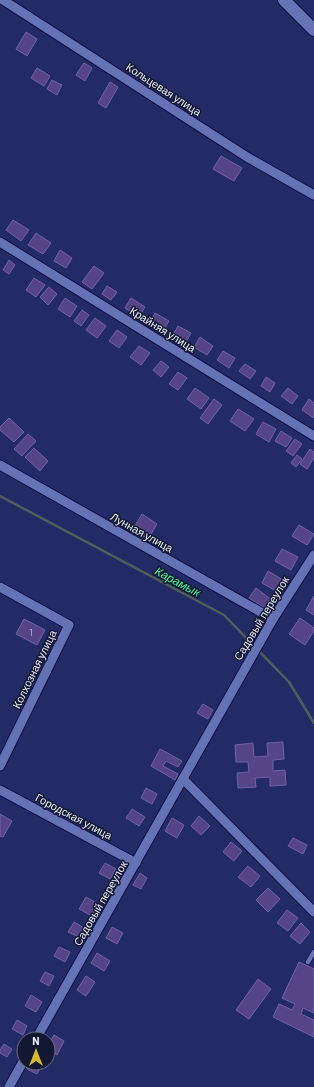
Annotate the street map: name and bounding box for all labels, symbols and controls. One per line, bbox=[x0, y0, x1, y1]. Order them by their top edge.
street label: Кольцевая улица bbox=[124, 60, 205, 119]
street label: Крайняя улица bbox=[128, 304, 199, 355]
street label: Лунная улица bbox=[108, 509, 176, 555]
water label: Карамык bbox=[152, 563, 204, 600]
street label: Садовый переулок bbox=[231, 573, 291, 662]
street label: Колхозная улица bbox=[9, 627, 59, 710]
house number: 1 bbox=[29, 627, 33, 638]
street label: Городская улица bbox=[33, 790, 115, 842]
street label: Садовый переулок bbox=[70, 858, 130, 948]
north arrow bbox=[16, 1031, 56, 1071]
text: N bbox=[32, 1034, 40, 1047]

